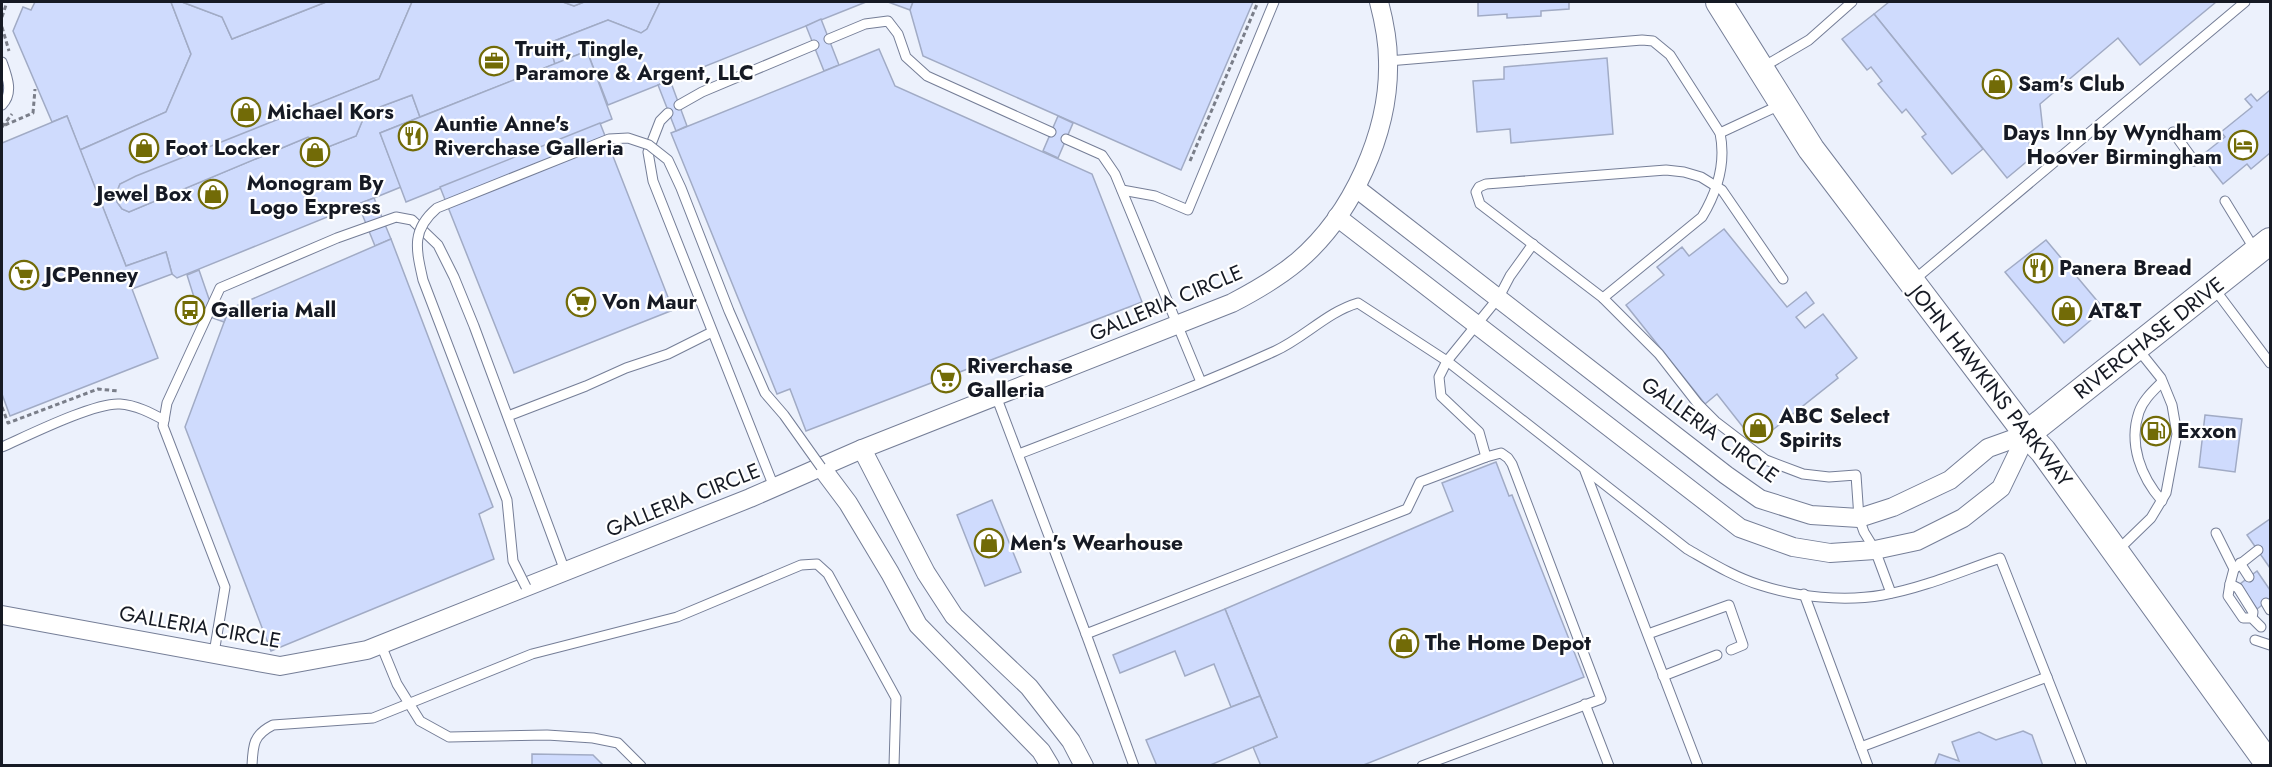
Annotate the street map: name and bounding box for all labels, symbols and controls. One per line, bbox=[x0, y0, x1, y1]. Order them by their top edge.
place label: Truitt, Tingle, Paramore & Argent, LLC bbox=[515, 34, 754, 88]
office icon: Truitt, Tingle, Paramore & Argent, LLC bbox=[478, 45, 510, 77]
shop icon: Sam's Club bbox=[1981, 68, 2013, 100]
place label: Sam's Club bbox=[2018, 69, 2125, 99]
shop icon: Michael Kors bbox=[230, 96, 262, 128]
place label: Michael Kors bbox=[267, 97, 394, 127]
place label: Auntie Anne's Riverchase Galleria bbox=[433, 109, 624, 163]
place label: Days Inn by Wyndham Hoover Birmingham bbox=[2003, 118, 2222, 172]
restaurant icon: Auntie Anne's Riverchase Galleria bbox=[397, 120, 429, 152]
hotel icon: Days Inn by Wyndham Hoover Birmingham bbox=[2227, 129, 2259, 161]
shop icon: Foot Locker bbox=[128, 132, 160, 164]
place label: Foot Locker bbox=[165, 133, 280, 163]
shop icon: Monogram By Logo Express bbox=[299, 136, 331, 168]
place label: Monogram By Logo Express bbox=[247, 168, 384, 222]
shop icon: Jewel Box bbox=[197, 178, 229, 210]
place label: Jewel Box bbox=[92, 179, 193, 209]
restaurant icon: Panera Bread bbox=[2022, 252, 2054, 284]
place label: Panera Bread bbox=[2059, 253, 2192, 283]
street label: GALLERIA CIRCLE bbox=[1085, 257, 1247, 349]
supermarket icon: JCPenney bbox=[8, 259, 40, 291]
place label: JCPenney bbox=[41, 260, 139, 290]
street label: RIVERCHASE DRIVE bbox=[2068, 270, 2230, 406]
street label: JOHN HAWKINS PARKWAY bbox=[1901, 276, 2080, 493]
supermarket icon: Von Maur bbox=[565, 286, 597, 318]
place label: Von Maur bbox=[601, 287, 698, 317]
bus stop icon: Galleria Mall bbox=[174, 294, 206, 326]
place label: Galleria Mall bbox=[211, 295, 336, 325]
shop icon: AT&T bbox=[2051, 295, 2083, 327]
place label: AT&T bbox=[2087, 296, 2142, 326]
place label: Riverchase Galleria bbox=[967, 351, 1073, 405]
supermarket icon: Riverchase Galleria bbox=[930, 362, 962, 394]
street label: GALLERIA CIRCLE bbox=[1635, 370, 1785, 490]
place label: ABC Select Spirits bbox=[1778, 401, 1890, 455]
shop icon: ABC Select Spirits bbox=[1742, 412, 1774, 444]
fuel station icon: Exxon bbox=[2140, 415, 2172, 447]
place label: Exxon bbox=[2177, 416, 2237, 446]
street label: GALLERIA CIRCLE bbox=[601, 455, 765, 545]
shop icon: Men's Wearhouse bbox=[973, 527, 1005, 559]
place label: Men's Wearhouse bbox=[1010, 528, 1183, 558]
street label: GALLERIA CIRCLE bbox=[117, 598, 283, 656]
shop icon: The Home Depot bbox=[1388, 627, 1420, 659]
place label: The Home Depot bbox=[1425, 628, 1591, 658]

